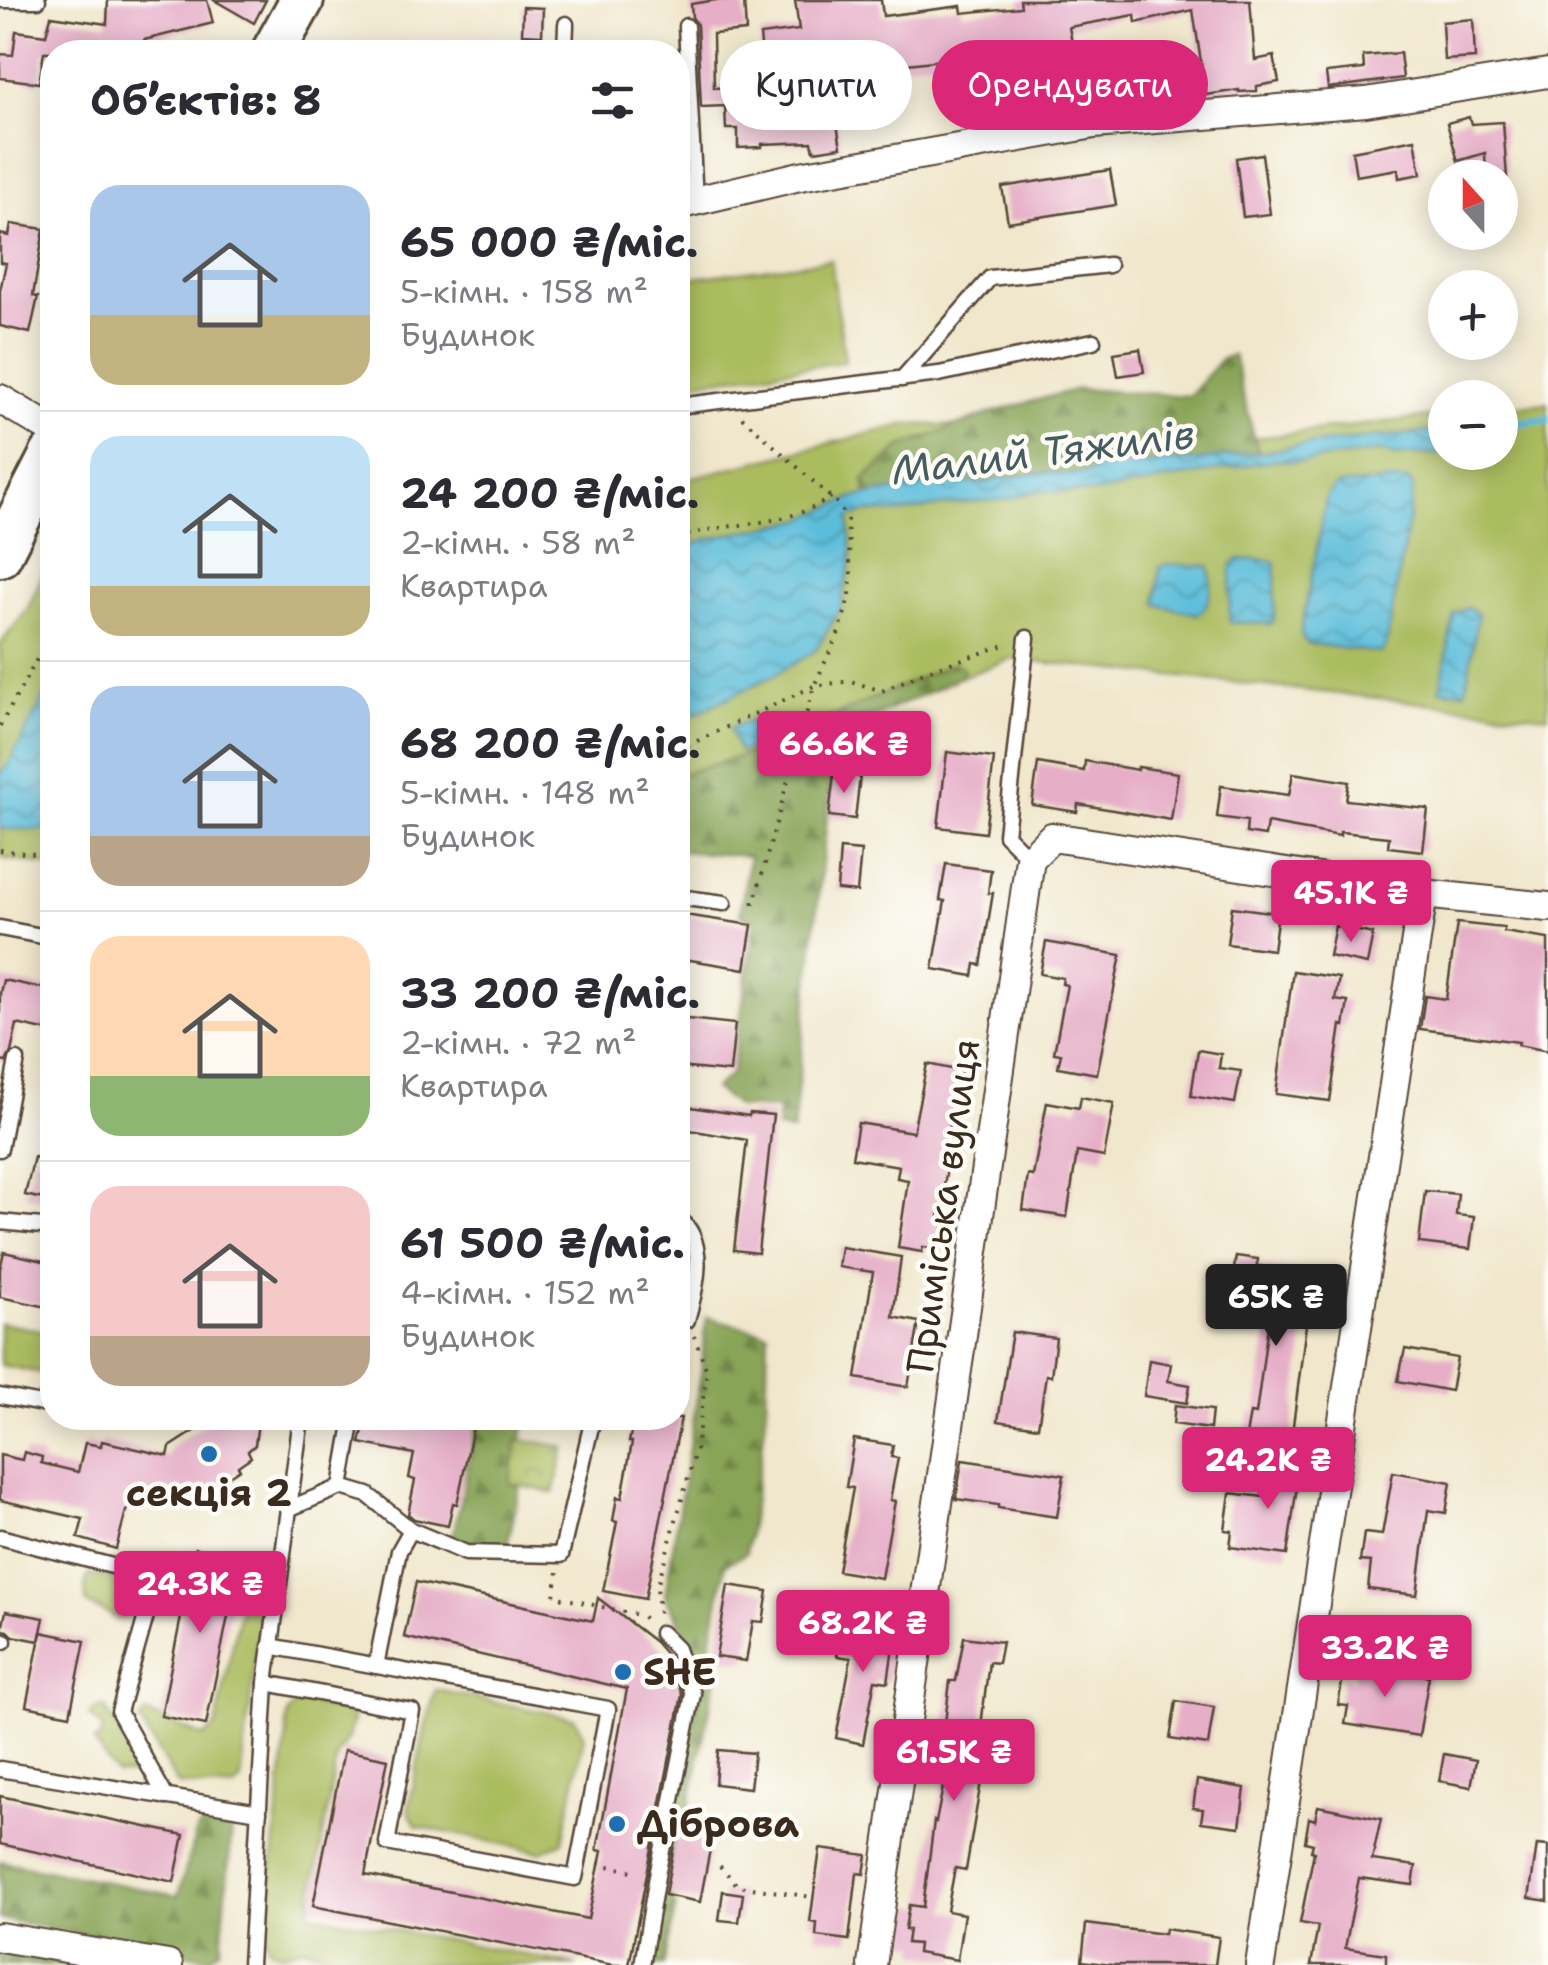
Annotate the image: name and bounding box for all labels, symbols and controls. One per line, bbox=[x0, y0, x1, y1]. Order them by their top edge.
chip: Купити bbox=[720, 40, 912, 130]
chip: Орендувати bbox=[932, 40, 1208, 130]
text: Об’єктів: 8 bbox=[90, 72, 322, 128]
icon: filters bbox=[585, 73, 640, 128]
north arrow bbox=[1428, 160, 1518, 250]
map controls bbox=[1428, 160, 1518, 470]
text: 65 000 ₴/міс. bbox=[400, 214, 699, 270]
icon: home bbox=[170, 225, 290, 345]
text: 5-кімн. · 158 m² bbox=[400, 270, 648, 313]
button: + bbox=[1428, 270, 1518, 360]
text: Будинок bbox=[400, 313, 535, 356]
button: − bbox=[1428, 380, 1518, 470]
water label: Малий Тяжилів bbox=[889, 407, 1197, 497]
text: 24 200 ₴/міс. bbox=[400, 465, 700, 521]
icon: home bbox=[170, 476, 290, 596]
text: 2-кімн. · 58 m² bbox=[400, 521, 636, 564]
text: Квартира bbox=[400, 564, 548, 607]
pin: 66.6K ₴ bbox=[752, 711, 936, 796]
text: 68 200 ₴/міс. bbox=[400, 715, 701, 771]
text: 66.6K ₴ bbox=[779, 722, 909, 765]
icon: home bbox=[170, 726, 290, 846]
text: 5-кімн. · 148 m² bbox=[400, 771, 650, 814]
text: Будинок bbox=[400, 814, 535, 857]
pin: 45.1K ₴ bbox=[1259, 860, 1443, 945]
text: 45.1K ₴ bbox=[1293, 871, 1409, 914]
text: 33 200 ₴/міс. bbox=[400, 965, 700, 1021]
icon: home bbox=[170, 976, 290, 1096]
text: 2-кімн. · 72 m² bbox=[400, 1021, 637, 1064]
street label: Приміська вулиця bbox=[894, 1035, 991, 1377]
text: Квартира bbox=[400, 1064, 548, 1107]
text: 61 500 ₴/міс. bbox=[400, 1215, 685, 1271]
icon: home bbox=[170, 1226, 290, 1346]
pin: 65K ₴ bbox=[1206, 1264, 1346, 1349]
text: 4-кімн. · 152 m² bbox=[400, 1271, 650, 1314]
text: 65K ₴ bbox=[1228, 1275, 1324, 1318]
text: Будинок bbox=[400, 1314, 535, 1357]
pin: 24.2K ₴ bbox=[1176, 1427, 1360, 1512]
text: 24.2K ₴ bbox=[1204, 1438, 1332, 1481]
marker: секція 2 bbox=[198, 1443, 220, 1465]
place label: секція 2 bbox=[126, 1467, 292, 1518]
pin: 24.3K ₴ bbox=[108, 1551, 292, 1636]
text: 24.3K ₴ bbox=[136, 1562, 264, 1605]
pin: 68.2K ₴ bbox=[771, 1590, 955, 1675]
text: 68.2K ₴ bbox=[798, 1601, 928, 1644]
pin: 33.2K ₴ bbox=[1293, 1615, 1477, 1700]
text: 33.2K ₴ bbox=[1321, 1626, 1449, 1669]
place label: SHE bbox=[643, 1646, 716, 1697]
marker: SHE bbox=[612, 1661, 634, 1683]
pin: 61.5K ₴ bbox=[862, 1719, 1046, 1804]
text: 61.5K ₴ bbox=[896, 1730, 1012, 1773]
place label: Діброва bbox=[637, 1798, 799, 1849]
marker: Діброва bbox=[606, 1813, 628, 1835]

